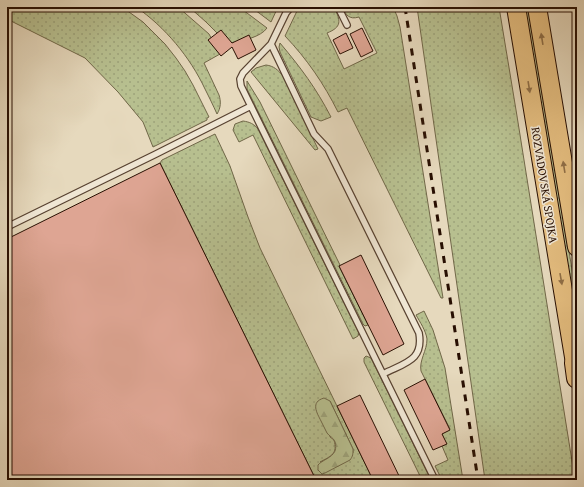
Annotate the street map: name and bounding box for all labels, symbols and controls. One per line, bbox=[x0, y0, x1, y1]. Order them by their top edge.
one-way arrow bbox=[539, 33, 545, 45]
one-way arrow bbox=[526, 81, 532, 93]
street label: ROZVADOVSKÁ SPOJKA bbox=[527, 126, 563, 245]
one-way arrow bbox=[561, 161, 567, 173]
one-way arrow bbox=[558, 273, 564, 285]

